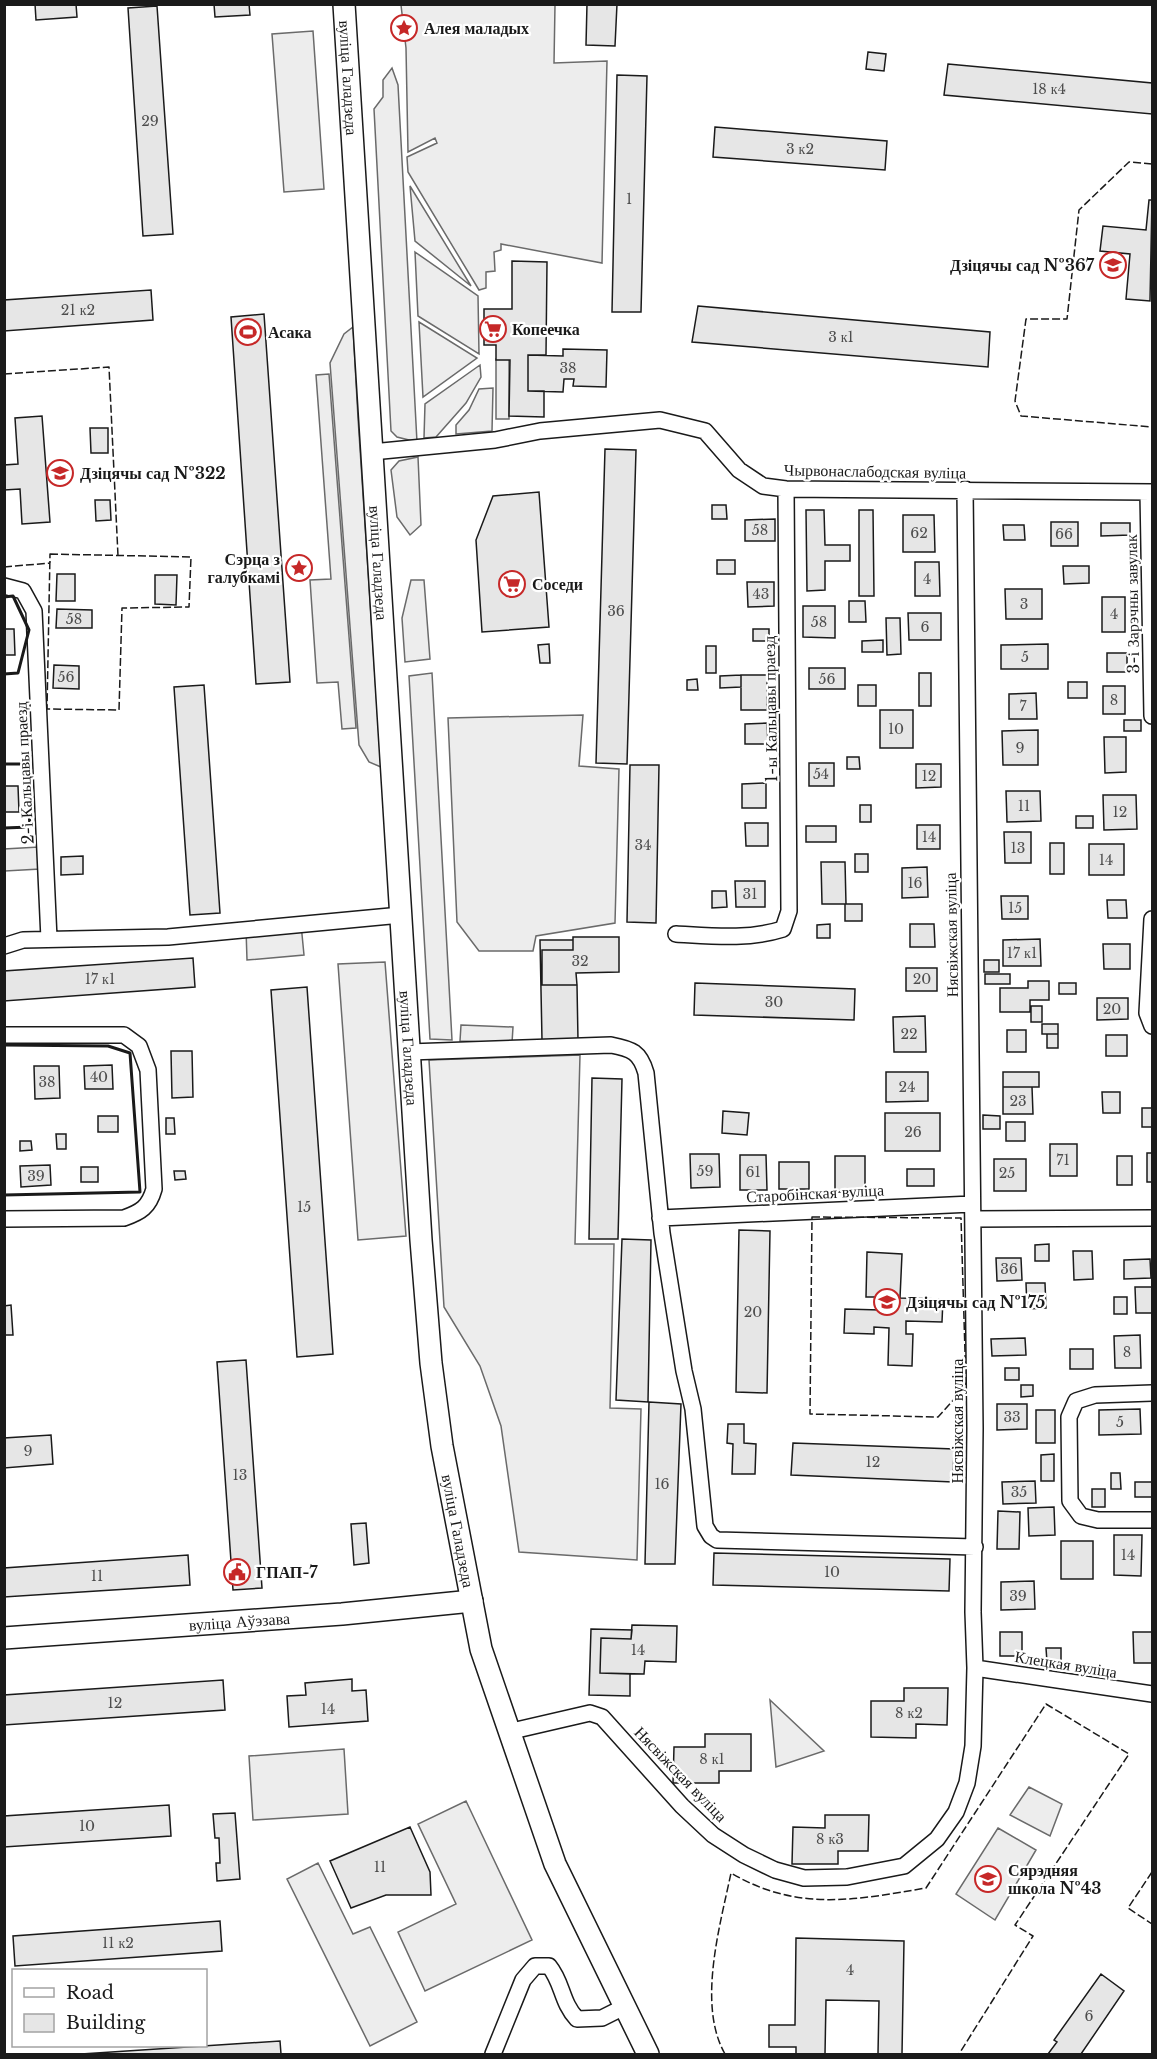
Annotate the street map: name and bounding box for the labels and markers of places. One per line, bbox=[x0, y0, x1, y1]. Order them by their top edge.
place icon: Алея маладых bbox=[389, 13, 419, 43]
place label: Алея маладых bbox=[424, 18, 529, 38]
school or university icon: Дзіцячы сад №367 bbox=[1098, 250, 1128, 280]
place label: Дзіцячы сад №367 bbox=[950, 255, 1095, 275]
supermarket icon: Копеечка bbox=[478, 314, 508, 344]
sports icon: Асака bbox=[233, 317, 263, 347]
place label: Копеечка bbox=[512, 319, 580, 339]
place label: Асака bbox=[268, 322, 311, 342]
school or university icon: Дзіцячы сад №322 bbox=[45, 458, 75, 488]
place label: Дзіцячы сад №322 bbox=[80, 463, 226, 483]
place label: Сэрца з галубкамі bbox=[208, 549, 281, 587]
place icon: Сэрца з галубкамі bbox=[284, 553, 314, 583]
supermarket icon: Соседи bbox=[497, 569, 527, 599]
place label: Соседи bbox=[532, 574, 583, 594]
school or university icon: Дзіцячы сад №175 bbox=[872, 1287, 902, 1317]
place label: Дзіцячы сад №175 bbox=[906, 1292, 1045, 1312]
public building icon: ГПАП-7 bbox=[222, 1557, 252, 1587]
place label: ГПАП-7 bbox=[256, 1562, 318, 1582]
place label: Сярэдняя школа №43 bbox=[1008, 1860, 1102, 1898]
school or university icon: Сярэдняя школа №43 bbox=[973, 1864, 1003, 1894]

